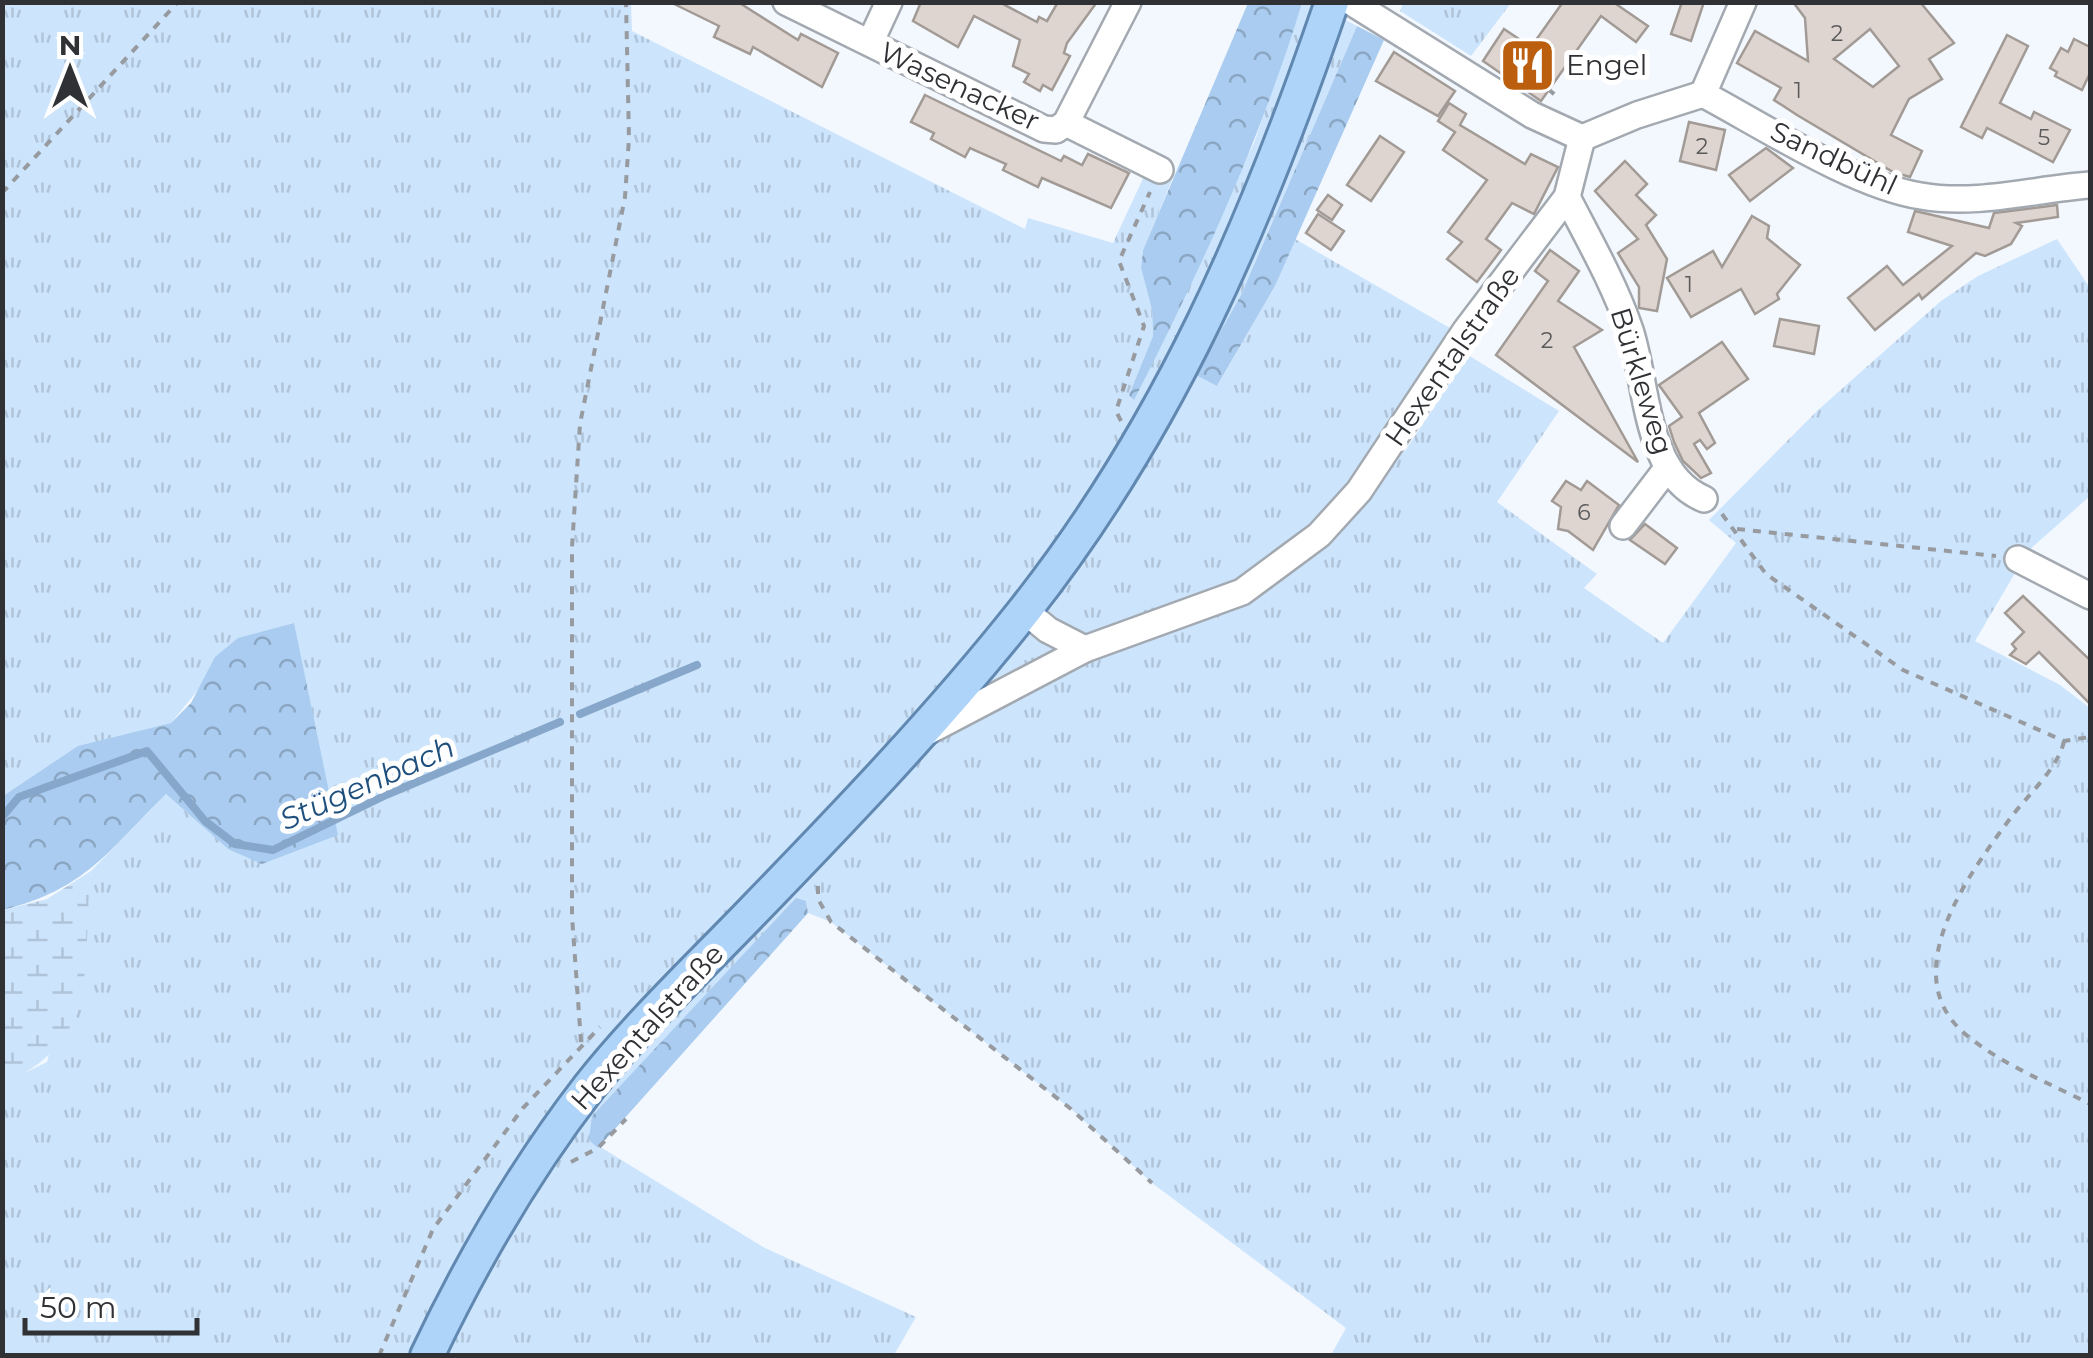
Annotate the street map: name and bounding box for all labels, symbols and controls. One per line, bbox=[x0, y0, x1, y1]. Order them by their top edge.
north arrow bbox=[20, 20, 120, 120]
house number: 2 bbox=[1831, 20, 1843, 47]
text: N bbox=[59, 28, 81, 62]
street label: Wasenacker bbox=[875, 34, 1045, 138]
restaurant icon: Engel bbox=[1497, 35, 1557, 95]
place label: Engel bbox=[1566, 48, 1647, 82]
house number: 1 bbox=[1794, 77, 1802, 104]
street label: Sandbühl bbox=[1765, 114, 1903, 202]
house number: 5 bbox=[2038, 124, 2050, 151]
house number: 2 bbox=[1696, 133, 1708, 160]
street label: Hexentalstraße bbox=[1377, 260, 1527, 452]
house number: 1 bbox=[1685, 271, 1693, 298]
street label: Bürkleweg bbox=[1604, 303, 1680, 459]
house number: 2 bbox=[1541, 327, 1553, 354]
house number: 6 bbox=[1577, 499, 1591, 526]
water label: Stügenbach bbox=[274, 728, 460, 838]
street label: Hexentalstraße bbox=[564, 937, 730, 1117]
scale bar bbox=[25, 1273, 198, 1335]
text: 50 m bbox=[40, 1289, 117, 1326]

